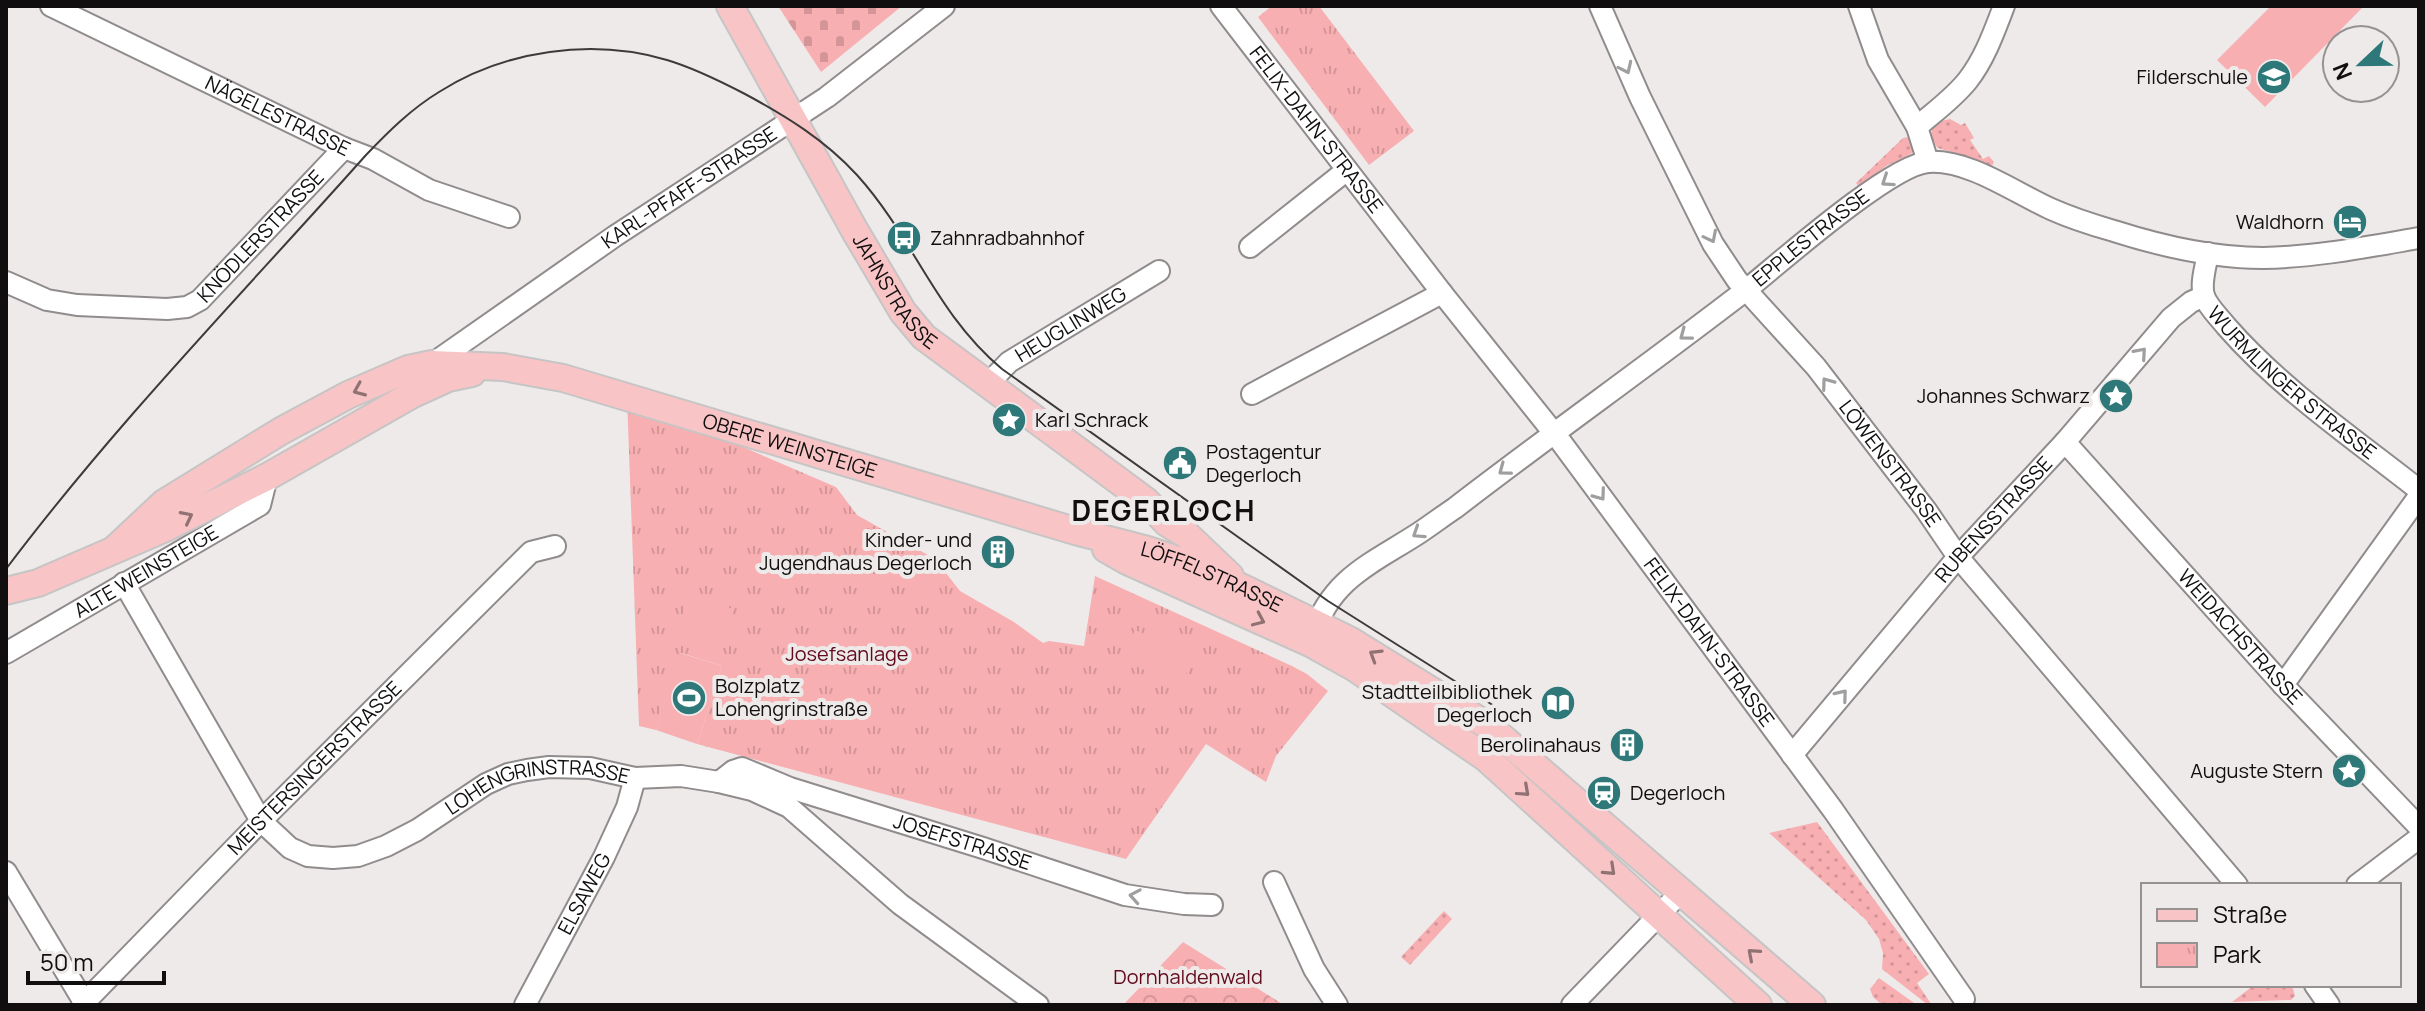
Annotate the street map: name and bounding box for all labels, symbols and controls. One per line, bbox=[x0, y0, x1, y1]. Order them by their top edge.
north arrow bbox=[2321, 24, 2401, 104]
street label: FELIX-DAHN-STRASSE bbox=[1244, 40, 1390, 218]
school or university icon: Filderschule bbox=[2255, 58, 2293, 96]
text: N bbox=[2326, 59, 2359, 84]
one-way arrow bbox=[1616, 60, 1632, 74]
place label: Filderschule bbox=[2137, 63, 2248, 90]
street label: NÄGELESTRASSE bbox=[201, 69, 355, 162]
street label: KARL-PFAFF-STRASSE bbox=[596, 120, 782, 254]
street label: KNÖDLERSTRASSE bbox=[191, 164, 329, 308]
one-way arrow bbox=[1882, 171, 1896, 186]
street label: EPPLESTRASSE bbox=[1746, 182, 1874, 292]
hotel icon: Waldhorn bbox=[2331, 203, 2369, 241]
place label: Waldhorn bbox=[2236, 208, 2324, 235]
bus stop icon: Zahnradbahnhof bbox=[885, 219, 923, 257]
place label: Zahnradbahnhof bbox=[930, 224, 1084, 251]
street label: JAHNSTRASSE bbox=[847, 228, 943, 355]
one-way arrow bbox=[1701, 229, 1716, 244]
street label: HEUGLINWEG bbox=[1010, 280, 1131, 368]
street label: WURMLINGER STRASSE bbox=[2202, 300, 2382, 465]
one-way arrow bbox=[1679, 326, 1694, 340]
one-way arrow bbox=[2131, 347, 2145, 362]
one-way arrow bbox=[1823, 377, 1837, 391]
place icon: Johannes Schwarz bbox=[2097, 377, 2135, 415]
one-way arrow bbox=[353, 381, 367, 397]
place label: Johannes Schwarz bbox=[1917, 382, 2090, 409]
street label: LÖWENSTRASSE bbox=[1833, 394, 1948, 532]
place icon: Karl Schrack bbox=[990, 401, 1028, 439]
place label: Karl Schrack bbox=[1035, 406, 1149, 433]
street label: OBERE WEINSTEIGE bbox=[700, 407, 880, 484]
place label: Postagentur Degerloch bbox=[1206, 438, 1322, 488]
public building icon: Postagentur Degerloch bbox=[1161, 444, 1199, 482]
street label: RUBENSSTRASSE bbox=[1928, 450, 2058, 588]
one-way arrow bbox=[1498, 460, 1513, 475]
one-way arrow bbox=[1590, 487, 1605, 501]
district label: DEGERLOCH bbox=[1072, 491, 1256, 529]
one-way arrow bbox=[179, 511, 194, 527]
street label: ALTE WEINSTEIGE bbox=[69, 518, 223, 624]
one-way arrow bbox=[1412, 524, 1426, 539]
place label: Kinder- und Jugendhaus Degerloch bbox=[759, 526, 972, 576]
building icon: Kinder- und Jugendhaus Degerloch bbox=[979, 533, 1017, 571]
street label: LÖFFELSTRASSE bbox=[1138, 535, 1287, 618]
street label: FELIX-DAHN-STRASSE bbox=[1638, 552, 1781, 732]
street label: WEIDACHSTRASSE bbox=[2172, 563, 2309, 710]
one-way arrow bbox=[1250, 610, 1265, 626]
park label: Josefsanlage bbox=[785, 640, 909, 667]
one-way arrow bbox=[1369, 650, 1384, 665]
place label: Bolzplatz Lohengrinstraße bbox=[715, 672, 868, 722]
street label: MEISTERSINGERSTRASSE bbox=[221, 675, 407, 861]
place label: Stadtteilbibliothek Degerloch bbox=[1362, 678, 1533, 728]
sports icon: Bolzplatz Lohengrinstraße bbox=[670, 679, 708, 717]
library icon: Stadtteilbibliothek Degerloch bbox=[1539, 684, 1577, 722]
one-way arrow bbox=[1832, 690, 1847, 704]
building icon: Berolinahaus bbox=[1608, 726, 1646, 764]
place label: Berolinahaus bbox=[1481, 731, 1601, 758]
place icon: Auguste Stern bbox=[2330, 752, 2368, 790]
street label: LOHENGRINSTRASSE bbox=[440, 753, 633, 821]
place label: Auguste Stern bbox=[2190, 757, 2323, 784]
station icon: Degerloch bbox=[1585, 774, 1623, 812]
place label: Degerloch bbox=[1630, 779, 1725, 806]
one-way arrow bbox=[1515, 782, 1530, 796]
street label: JOSEFSTRASSE bbox=[890, 807, 1035, 876]
street label: ELSAWEG bbox=[551, 848, 617, 939]
one-way arrow bbox=[1601, 861, 1616, 875]
legend bbox=[2141, 883, 2401, 987]
one-way arrow bbox=[1128, 889, 1142, 906]
text: Straße bbox=[2213, 897, 2287, 930]
scale bar bbox=[28, 935, 164, 985]
text: Park bbox=[2213, 937, 2262, 970]
text: 50 m bbox=[40, 945, 94, 978]
one-way arrow bbox=[1748, 949, 1763, 964]
park label: Dornhaldenwald bbox=[1113, 963, 1263, 990]

